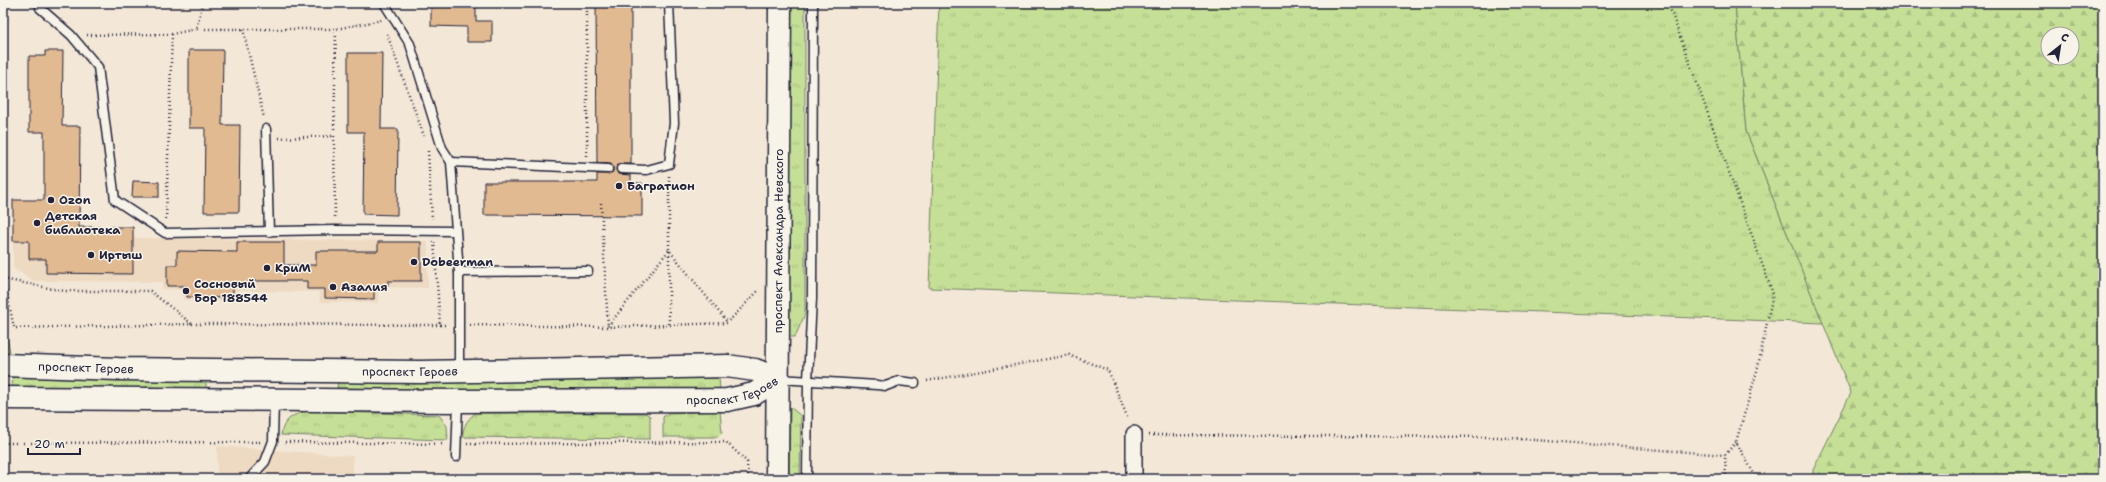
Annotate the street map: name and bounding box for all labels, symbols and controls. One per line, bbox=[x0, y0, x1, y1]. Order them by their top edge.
north arrow bbox=[2040, 26, 2080, 66]
text: С bbox=[2058, 30, 2072, 46]
street label: проспект Александра Невского bbox=[770, 149, 787, 333]
place label: Багратион bbox=[627, 178, 695, 194]
marker: Багратион bbox=[614, 181, 624, 191]
place label: Ozon bbox=[59, 192, 91, 208]
marker: Ozon bbox=[46, 195, 56, 205]
place label: Детская библиотека bbox=[45, 208, 121, 238]
marker: Детская библиотека bbox=[32, 218, 42, 228]
place label: Иртыш bbox=[99, 247, 142, 263]
marker: Иртыш bbox=[86, 250, 96, 260]
place label: Dobeerman bbox=[422, 254, 493, 270]
marker: Dobeerman bbox=[409, 257, 419, 267]
place label: КриМ bbox=[275, 260, 311, 276]
marker: КриМ bbox=[262, 263, 272, 273]
place label: Сосновый Бор 188544 bbox=[194, 276, 268, 306]
place label: Азалия bbox=[341, 279, 388, 295]
marker: Азалия bbox=[328, 282, 338, 292]
marker: Сосновый Бор 188544 bbox=[181, 286, 191, 296]
street label: проспект Героев bbox=[38, 358, 134, 377]
street label: проспект Героев bbox=[362, 363, 458, 380]
street label: проспект Героев bbox=[686, 373, 781, 408]
scale bar bbox=[28, 430, 80, 456]
text: 20 m bbox=[34, 436, 65, 452]

